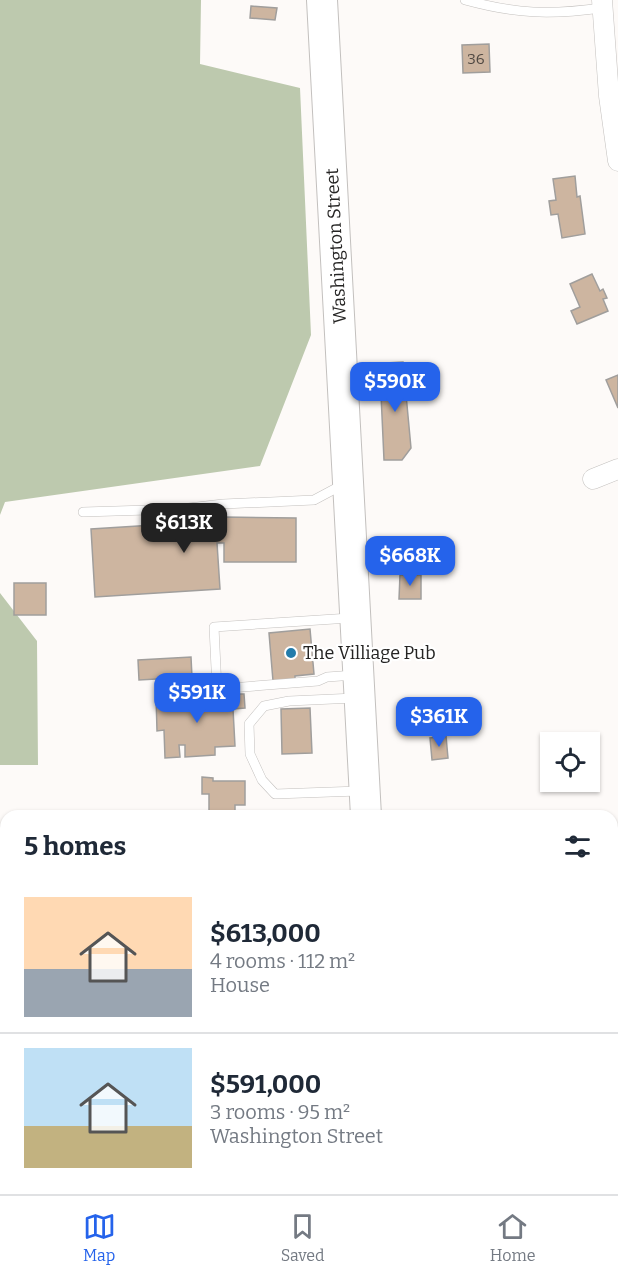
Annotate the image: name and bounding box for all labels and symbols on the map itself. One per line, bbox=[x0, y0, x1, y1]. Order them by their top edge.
house number: 36 bbox=[467, 50, 485, 68]
street label: Washington Street bbox=[321, 167, 351, 324]
pin: $590K bbox=[353, 362, 437, 413]
pin: $613K bbox=[142, 503, 226, 554]
pin: $668K bbox=[368, 536, 452, 587]
place label: The Villiage Pub bbox=[303, 642, 436, 664]
marker: The Villiage Pub bbox=[284, 646, 298, 660]
pin: $591K bbox=[155, 673, 239, 724]
pin: $361K bbox=[397, 697, 481, 748]

